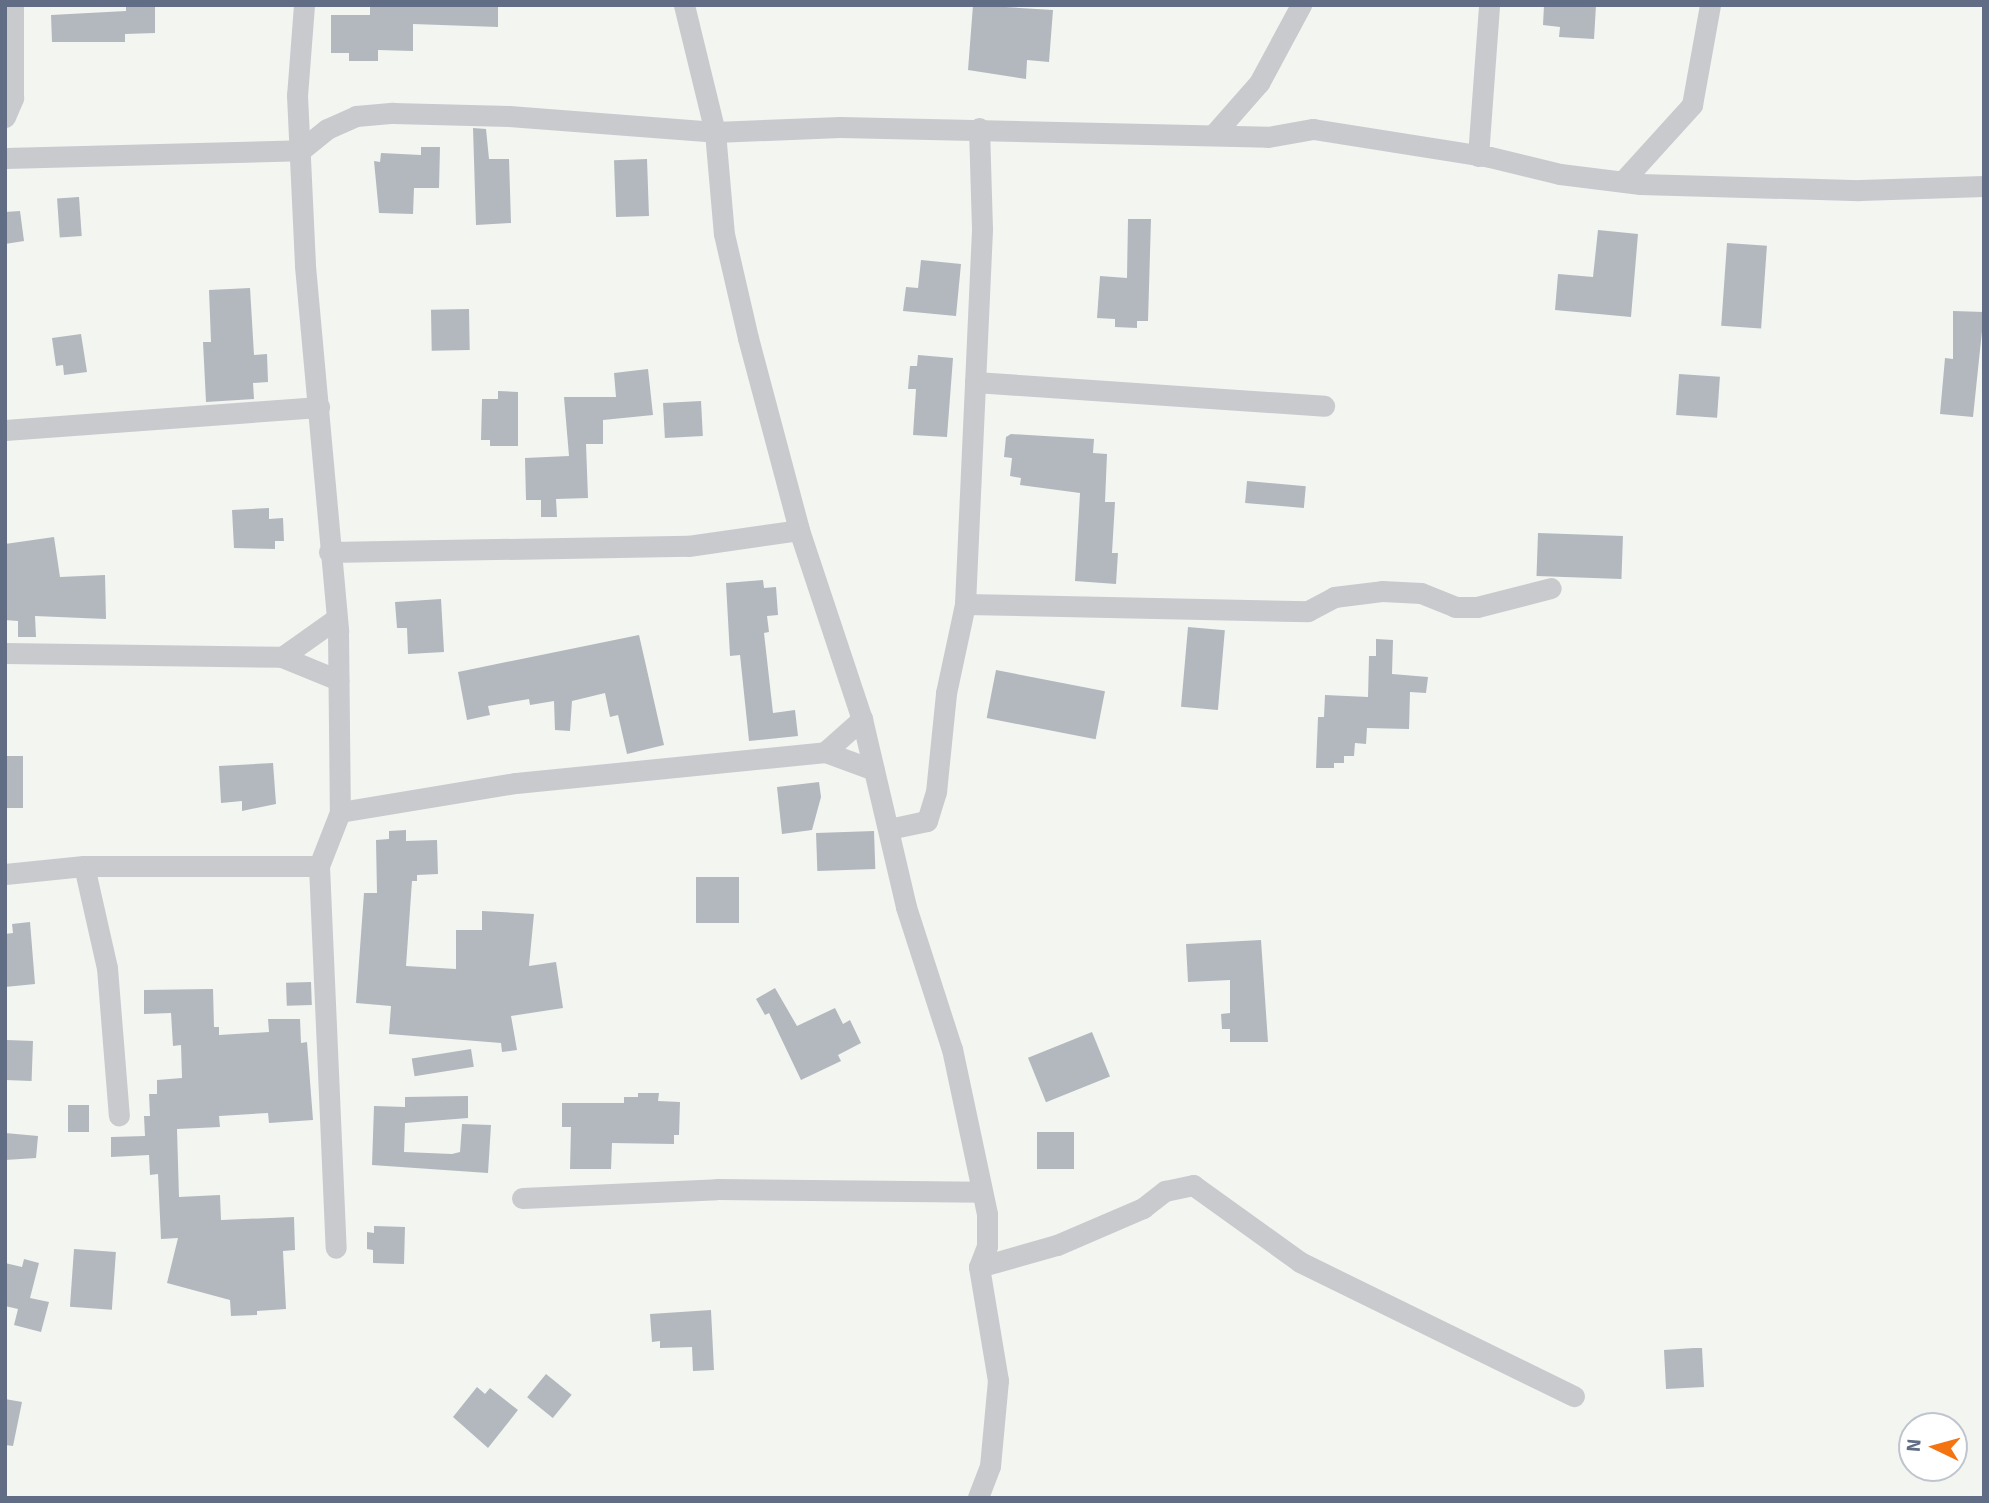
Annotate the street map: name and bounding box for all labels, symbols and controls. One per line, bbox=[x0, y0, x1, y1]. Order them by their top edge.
north arrow bbox=[1898, 1412, 1968, 1482]
text: N bbox=[1902, 1438, 1927, 1453]

